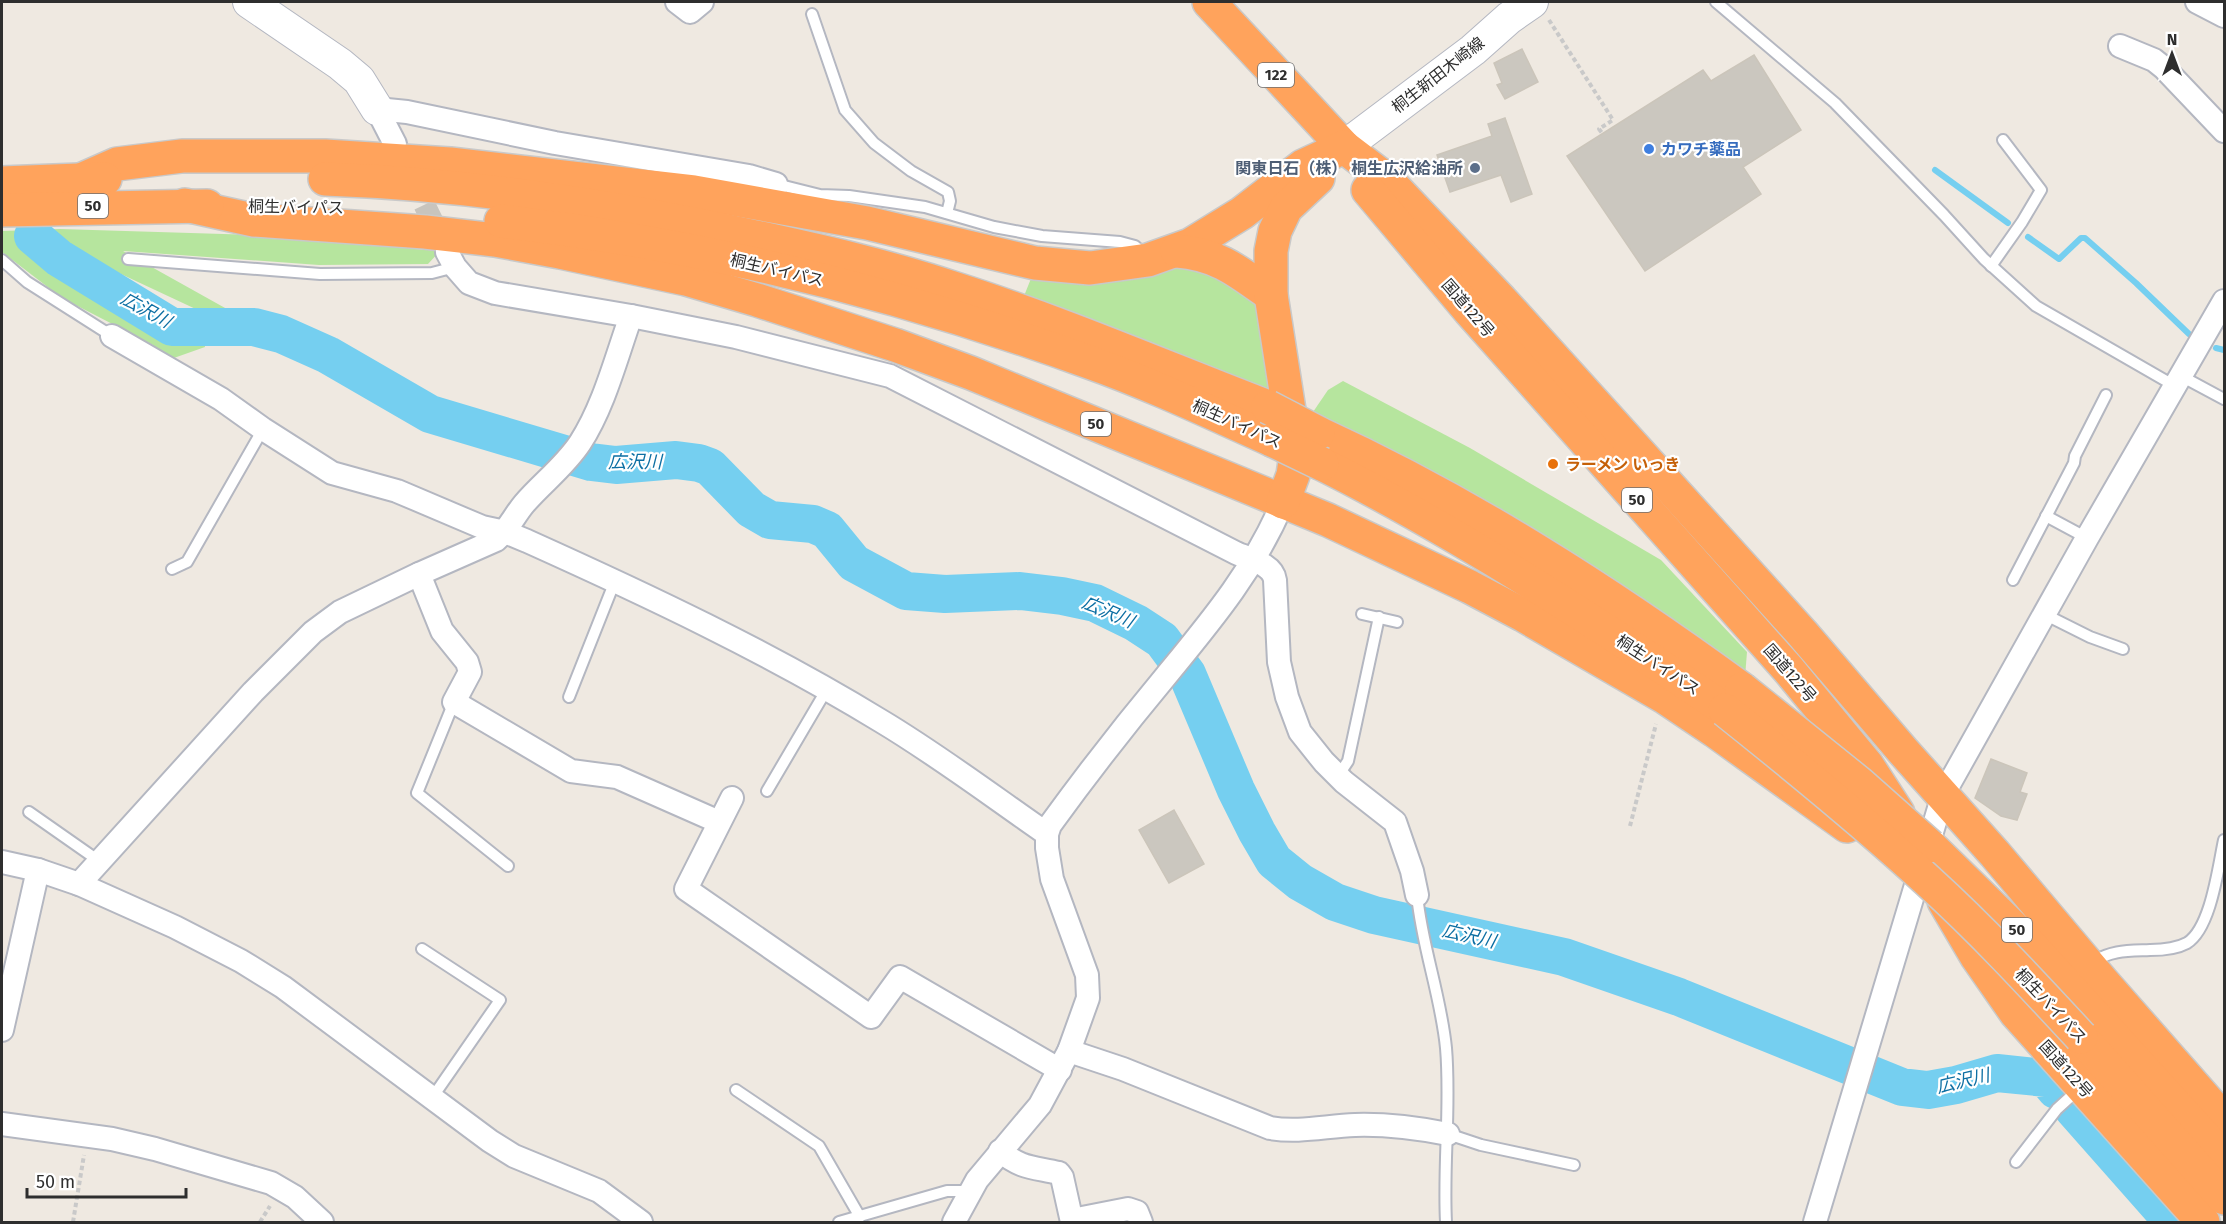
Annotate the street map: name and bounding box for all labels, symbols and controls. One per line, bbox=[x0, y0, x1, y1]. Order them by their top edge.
north arrow bbox=[2142, 24, 2202, 84]
text: N bbox=[2167, 30, 2177, 49]
street label: 桐生新田木崎線 bbox=[1388, 33, 1488, 117]
road number: 122 bbox=[1258, 63, 1294, 87]
place label: カワチ薬品 bbox=[1661, 140, 1741, 159]
marker: カワチ薬品 bbox=[1642, 142, 1656, 156]
place label: 関東日石（株） 桐生広沢給油所 bbox=[1235, 159, 1463, 178]
marker: 関東日石（株） 桐生広沢給油所 bbox=[1468, 161, 1482, 175]
road number: 50 bbox=[78, 194, 108, 218]
street label: 桐生バイパス bbox=[248, 197, 344, 217]
street label: 桐生バイパス bbox=[728, 250, 826, 290]
street label: 国道122号 bbox=[1438, 275, 1498, 341]
water label: 広沢川 bbox=[117, 287, 177, 334]
street label: 桐生バイパス bbox=[1189, 396, 1285, 452]
road number: 50 bbox=[1081, 412, 1111, 436]
water label: 広沢川 bbox=[608, 451, 664, 473]
place label: ラーメン いっき bbox=[1565, 455, 1680, 474]
marker: ラーメン いっき bbox=[1546, 457, 1560, 471]
road number: 50 bbox=[1622, 488, 1652, 512]
water label: 広沢川 bbox=[1079, 591, 1139, 633]
street label: 桐生バイパス bbox=[1613, 631, 1703, 699]
street label: 国道122号 bbox=[1760, 640, 1820, 706]
road number: 50 bbox=[2002, 918, 2032, 942]
water label: 広沢川 bbox=[1440, 919, 1500, 953]
street label: 桐生バイパス bbox=[2011, 965, 2091, 1047]
street label: 国道122号 bbox=[2035, 1036, 2097, 1102]
water label: 広沢川 bbox=[1934, 1064, 1994, 1098]
scale bar bbox=[27, 1161, 186, 1199]
text: 50 m bbox=[36, 1171, 75, 1193]

